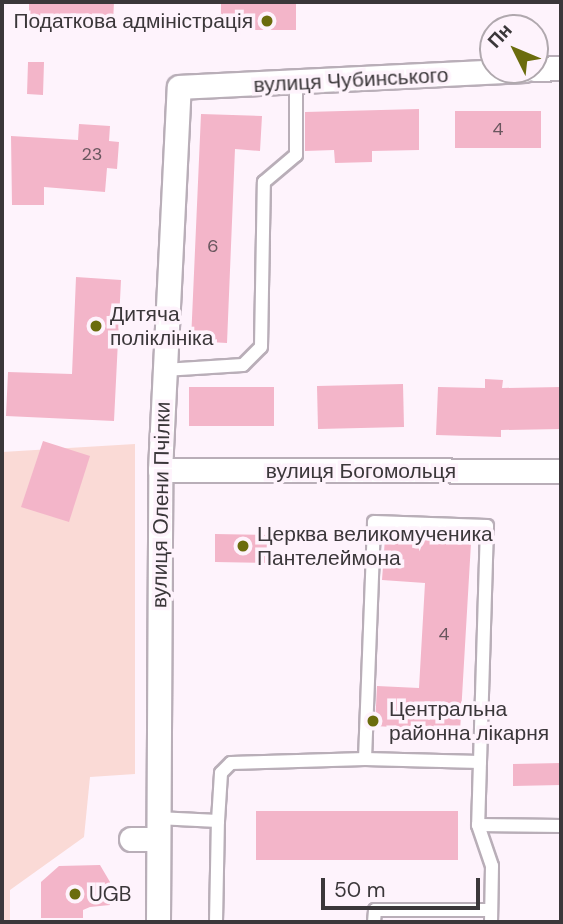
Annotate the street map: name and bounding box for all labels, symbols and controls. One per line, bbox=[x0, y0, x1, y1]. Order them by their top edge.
place label: Податкова адміністрація bbox=[13, 8, 253, 34]
marker: Податкова адміністрація bbox=[259, 13, 275, 29]
north arrow bbox=[479, 14, 549, 84]
text: Пн bbox=[482, 18, 517, 53]
street label: вулиця Чубинського bbox=[253, 62, 449, 98]
house number: 4 bbox=[493, 118, 503, 140]
house number: 23 bbox=[81, 143, 103, 165]
house number: 6 bbox=[207, 235, 219, 257]
place label: Дитяча поліклініка bbox=[110, 301, 213, 351]
marker: Дитяча поліклініка bbox=[88, 318, 104, 334]
street label: вулиця Олени Пчілки bbox=[147, 402, 175, 608]
street label: вулиця Богомольця bbox=[266, 458, 456, 484]
place label: Церква великомученика Пантелеймона bbox=[257, 521, 493, 571]
marker: Церква великомученика Пантелеймона bbox=[235, 538, 251, 554]
house number: 4 bbox=[439, 623, 449, 645]
place label: Центральна районна лікарня bbox=[389, 696, 549, 746]
marker: Центральна районна лікарня bbox=[363, 711, 383, 731]
scale bar bbox=[325, 864, 484, 908]
text: 50 m bbox=[334, 876, 385, 904]
place label: UGB bbox=[89, 881, 131, 907]
marker: UGB bbox=[67, 886, 83, 902]

